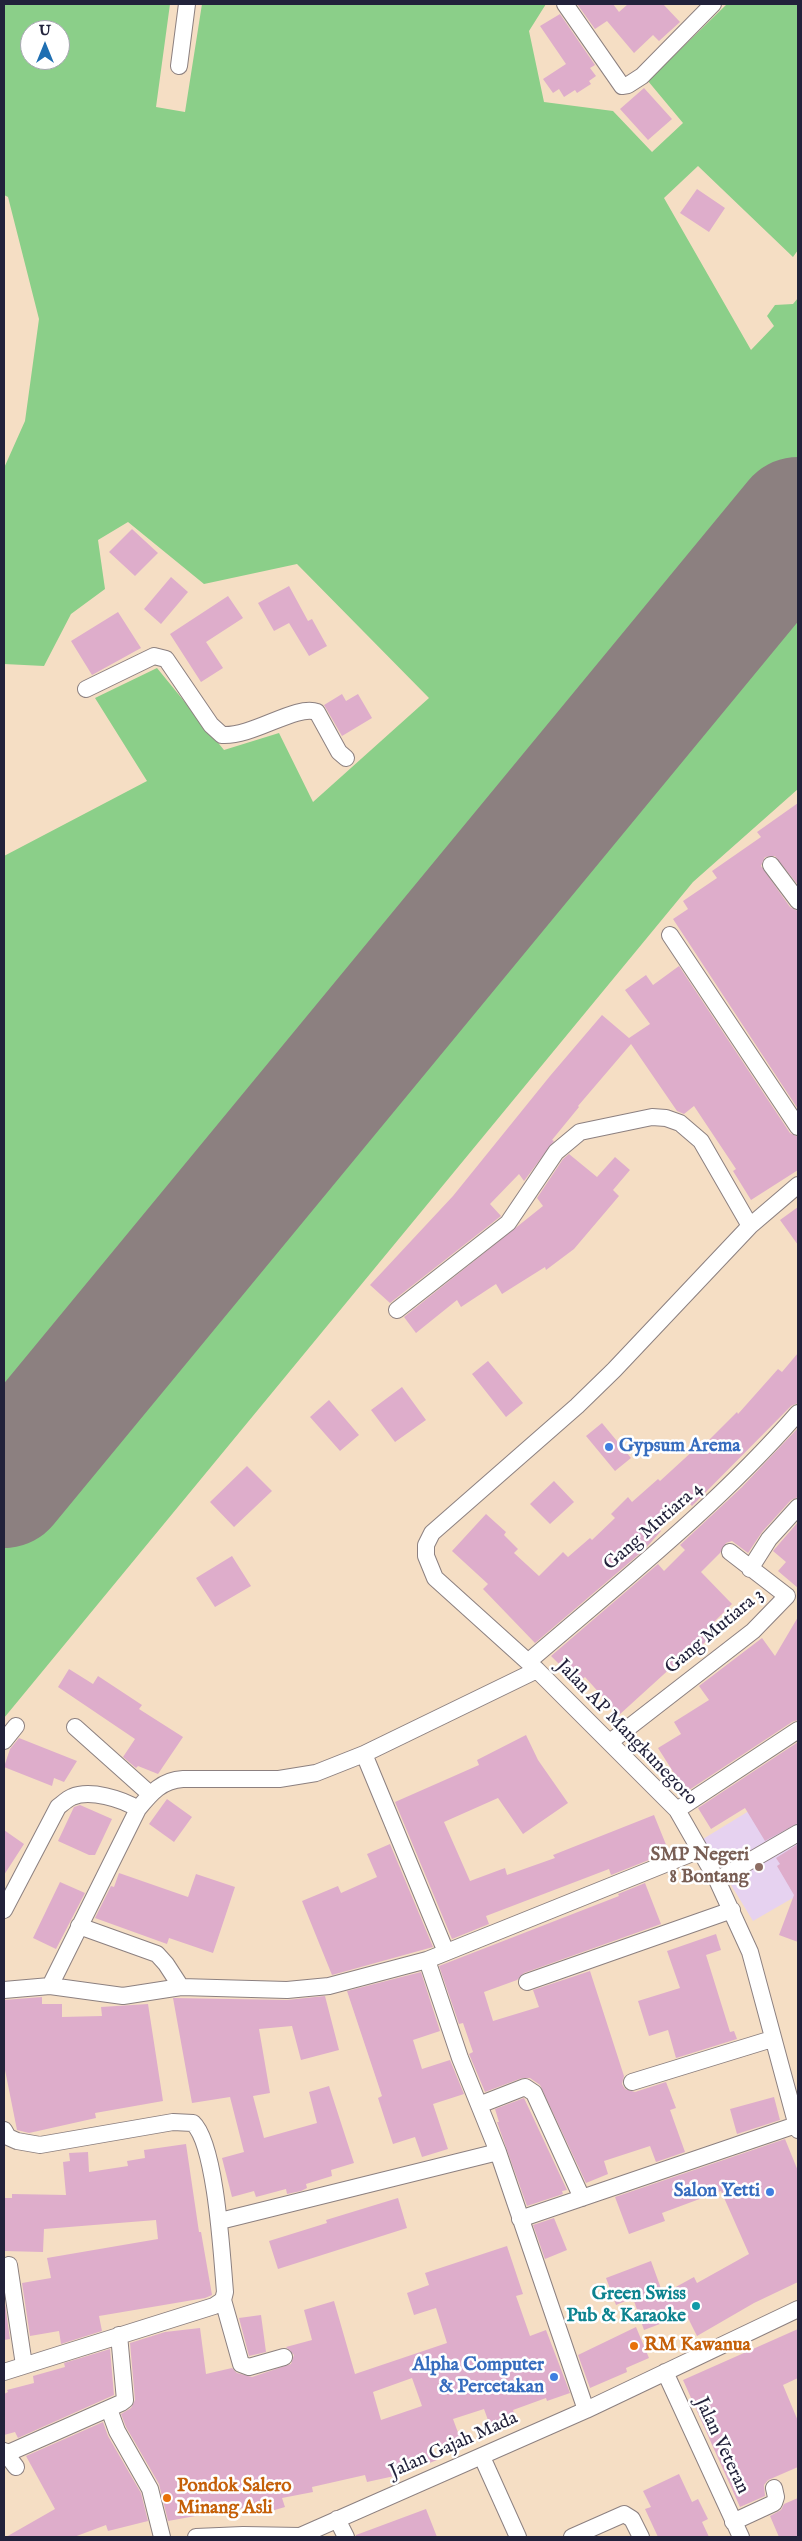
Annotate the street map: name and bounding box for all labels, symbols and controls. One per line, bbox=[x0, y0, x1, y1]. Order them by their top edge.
north arrow bbox=[20, 20, 70, 70]
text: U bbox=[39, 22, 51, 40]
place label: Gypsum Arema bbox=[619, 1436, 741, 1458]
marker: Gypsum Arema bbox=[603, 1441, 615, 1453]
street label: Gang Mutiara 4 bbox=[600, 1478, 708, 1576]
street label: Gang Mutiara 3 bbox=[661, 1584, 769, 1680]
street label: Jalan AP Mangkunegoro bbox=[550, 1655, 702, 1811]
place label: SMP Negeri 8 Bontang bbox=[651, 1845, 749, 1889]
marker: SMP Negeri 8 Bontang bbox=[753, 1861, 765, 1873]
place label: Salon Yetti bbox=[674, 2181, 760, 2203]
marker: Salon Yetti bbox=[764, 2186, 776, 2198]
place label: Green Swiss Pub & Karaoke bbox=[566, 2284, 686, 2328]
marker: Green Swiss Pub & Karaoke bbox=[690, 2300, 702, 2312]
place label: RM Kawanua bbox=[644, 2335, 751, 2357]
marker: RM Kawanua bbox=[628, 2340, 640, 2352]
place label: Alpha Computer & Percetakan bbox=[413, 2355, 544, 2399]
marker: Alpha Computer & Percetakan bbox=[548, 2371, 560, 2383]
street label: Jalan Veteran bbox=[689, 2394, 753, 2498]
street label: Jalan Gajah Mada bbox=[386, 2408, 522, 2484]
place label: Pondok Salero Minang Asli bbox=[177, 2476, 292, 2520]
marker: Pondok Salero Minang Asli bbox=[161, 2492, 173, 2504]

